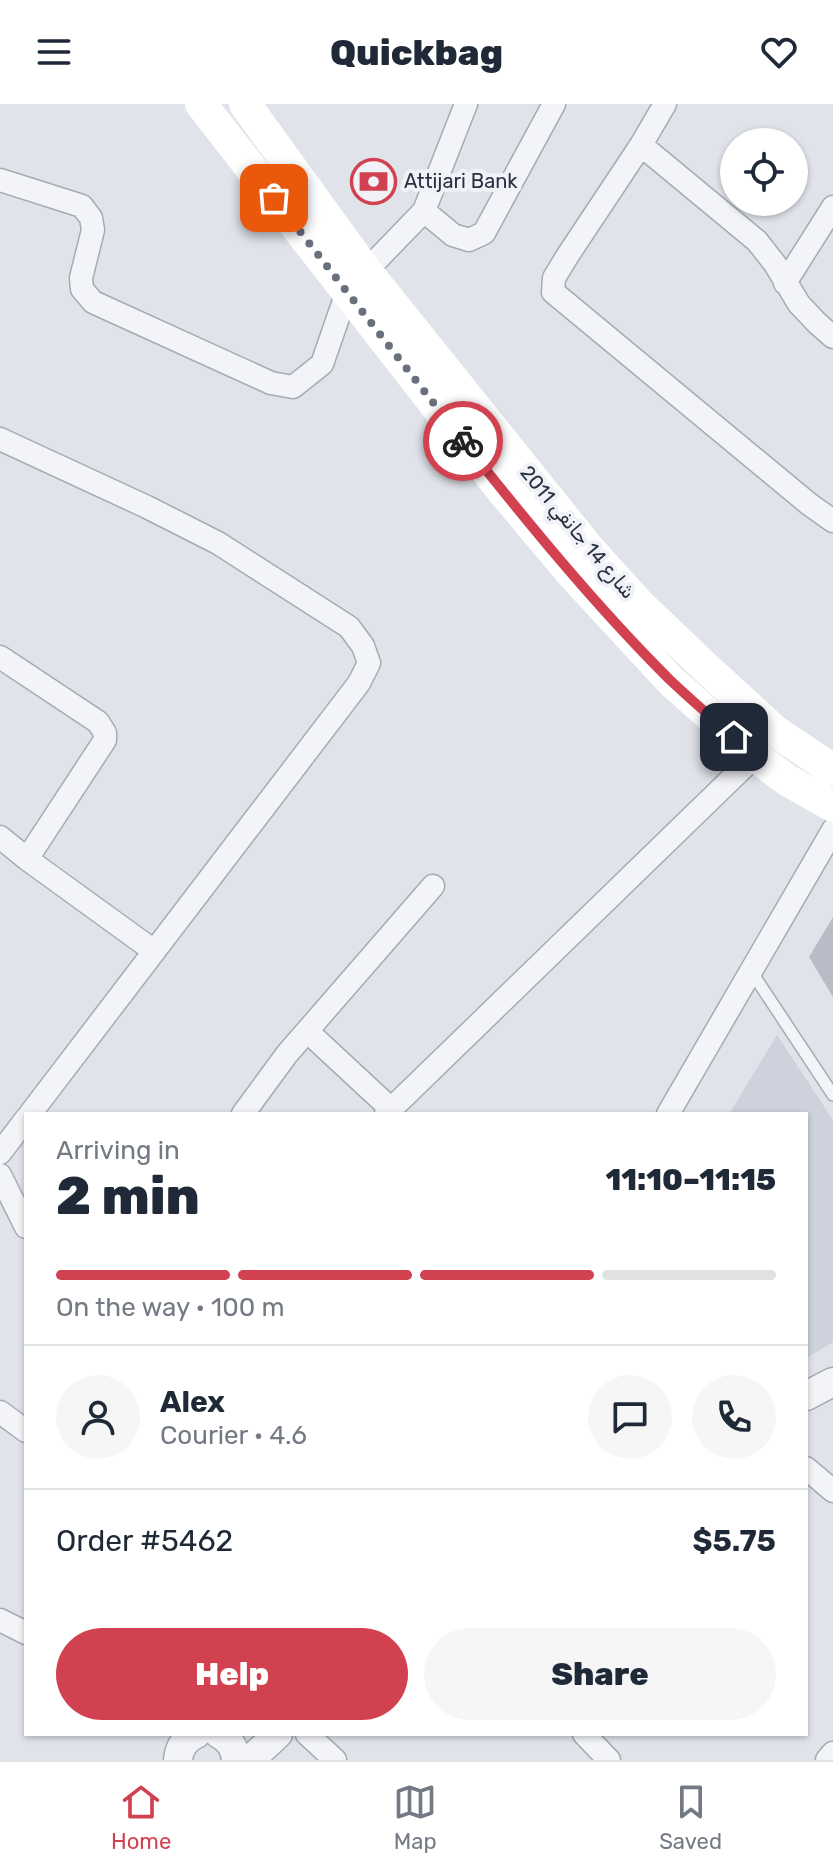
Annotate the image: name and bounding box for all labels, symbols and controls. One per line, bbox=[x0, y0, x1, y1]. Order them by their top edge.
icon: menu bbox=[32, 30, 76, 74]
icon: heart bbox=[757, 30, 801, 74]
text: Quickbag bbox=[330, 31, 503, 74]
map controls bbox=[720, 128, 808, 216]
button: locate bbox=[720, 128, 808, 216]
bank icon: Attijari Bank bbox=[349, 157, 397, 205]
pin bbox=[240, 164, 308, 232]
place label: Attijari Bank bbox=[404, 169, 518, 193]
icon: bag bbox=[252, 176, 296, 220]
courier bbox=[423, 401, 503, 481]
icon: bike bbox=[441, 419, 485, 463]
street label: شارع 14 جانفي 2011 bbox=[513, 461, 641, 605]
pin bbox=[700, 703, 768, 771]
icon: home bbox=[712, 715, 756, 759]
text: Arriving in bbox=[56, 1135, 180, 1166]
text: 11:10–11:15 bbox=[605, 1162, 776, 1198]
text: 2 min bbox=[56, 1165, 200, 1227]
text: On the way · 100 m bbox=[56, 1292, 285, 1323]
button: person bbox=[56, 1375, 140, 1459]
button: chat bbox=[588, 1375, 672, 1459]
button: phone bbox=[692, 1375, 776, 1459]
text: Alex bbox=[160, 1384, 225, 1420]
text: Courier · 4.6 bbox=[160, 1420, 307, 1451]
text: Order #5462 bbox=[56, 1523, 233, 1559]
text: $5.75 bbox=[693, 1523, 776, 1559]
button: Help bbox=[56, 1628, 408, 1720]
button: Share bbox=[424, 1628, 776, 1720]
tab: Home bbox=[111, 1780, 171, 1855]
tab: Map bbox=[393, 1780, 437, 1855]
tab: Saved bbox=[659, 1780, 722, 1855]

